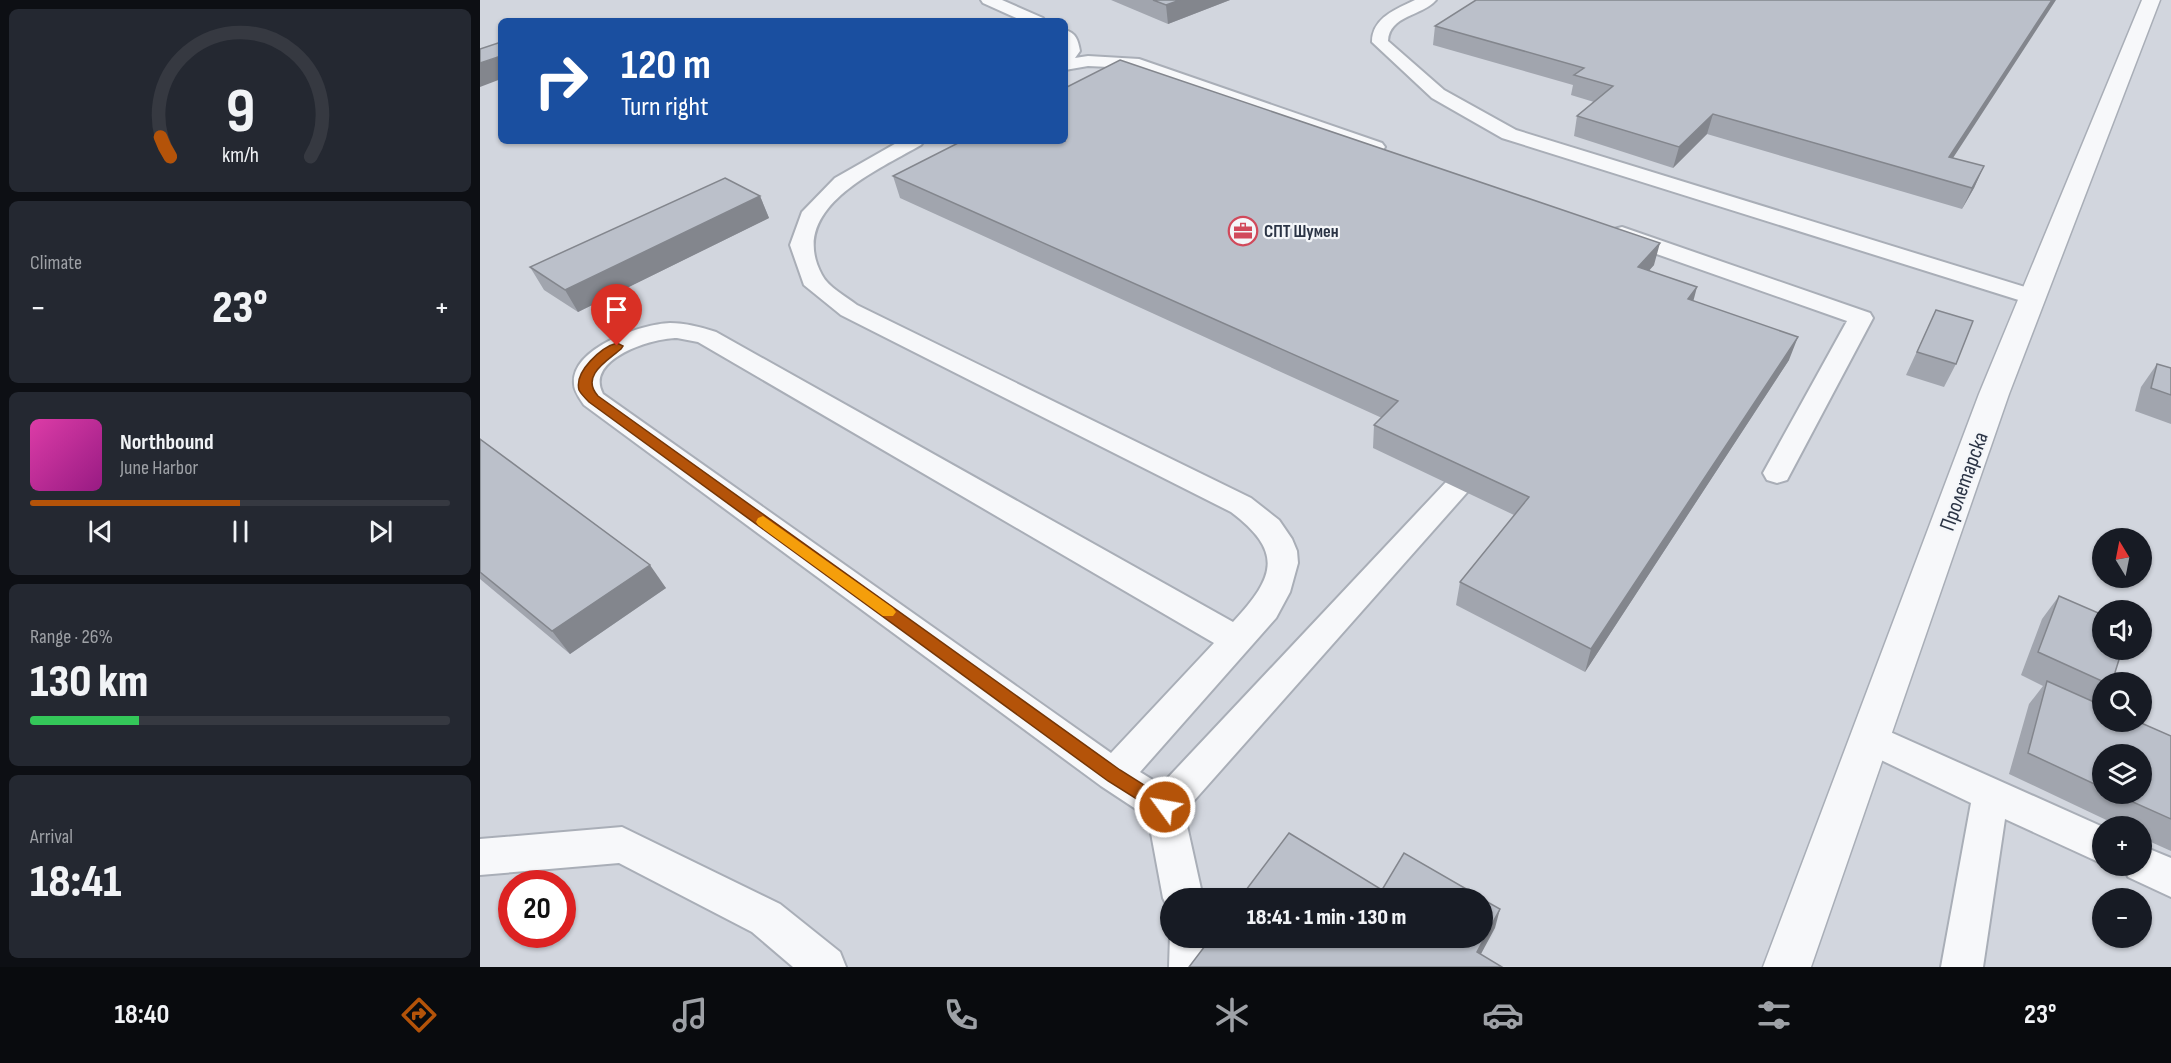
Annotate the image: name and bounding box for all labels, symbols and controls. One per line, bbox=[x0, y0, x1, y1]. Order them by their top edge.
text: 120 m bbox=[621, 40, 711, 91]
icon: right bbox=[522, 42, 600, 120]
text: 9 bbox=[225, 75, 255, 150]
text: Turn right bbox=[621, 91, 708, 123]
text: km/h bbox=[221, 144, 259, 169]
office icon: СПТ Шумен bbox=[1227, 215, 1259, 247]
place label: СПТ Шумен bbox=[1264, 221, 1339, 242]
text: Climate bbox=[30, 251, 82, 275]
text: 23° bbox=[212, 281, 268, 336]
pin bbox=[591, 284, 642, 346]
text: − bbox=[30, 288, 46, 328]
text: + bbox=[434, 288, 450, 328]
icon: arrive bbox=[600, 293, 633, 326]
street label: Пролетарска bbox=[1934, 428, 1995, 535]
text: Northbound bbox=[120, 429, 214, 456]
text: June Harbor bbox=[120, 456, 198, 480]
icon: previous bbox=[84, 515, 117, 548]
icon: pause bbox=[224, 515, 257, 548]
icon: next bbox=[364, 515, 397, 548]
north arrow bbox=[2092, 528, 2152, 588]
map controls bbox=[2092, 528, 2152, 948]
button: sound bbox=[2092, 600, 2152, 660]
text: Range · 26% bbox=[30, 625, 113, 649]
text: 130 km bbox=[30, 655, 148, 710]
button: search bbox=[2092, 672, 2152, 732]
button: layers bbox=[2092, 744, 2152, 804]
position arrow bbox=[1133, 775, 1197, 839]
button: + bbox=[2092, 816, 2152, 876]
text: Arrival bbox=[30, 825, 73, 849]
text: 18:41 bbox=[30, 855, 122, 910]
speed limit sign: 20 bbox=[498, 870, 576, 948]
button: − bbox=[2092, 888, 2152, 948]
text: 18:41 · 1 min · 130 m bbox=[1247, 904, 1406, 931]
icon: directions bbox=[398, 994, 440, 1036]
icon: music bbox=[669, 994, 711, 1036]
icon: phone bbox=[940, 994, 982, 1036]
icon: climate bbox=[1211, 994, 1253, 1036]
icon: car bbox=[1482, 994, 1524, 1036]
icon: filters bbox=[1753, 994, 1795, 1036]
text: 18:40 bbox=[114, 999, 169, 1031]
text: 23° bbox=[2024, 999, 2056, 1031]

